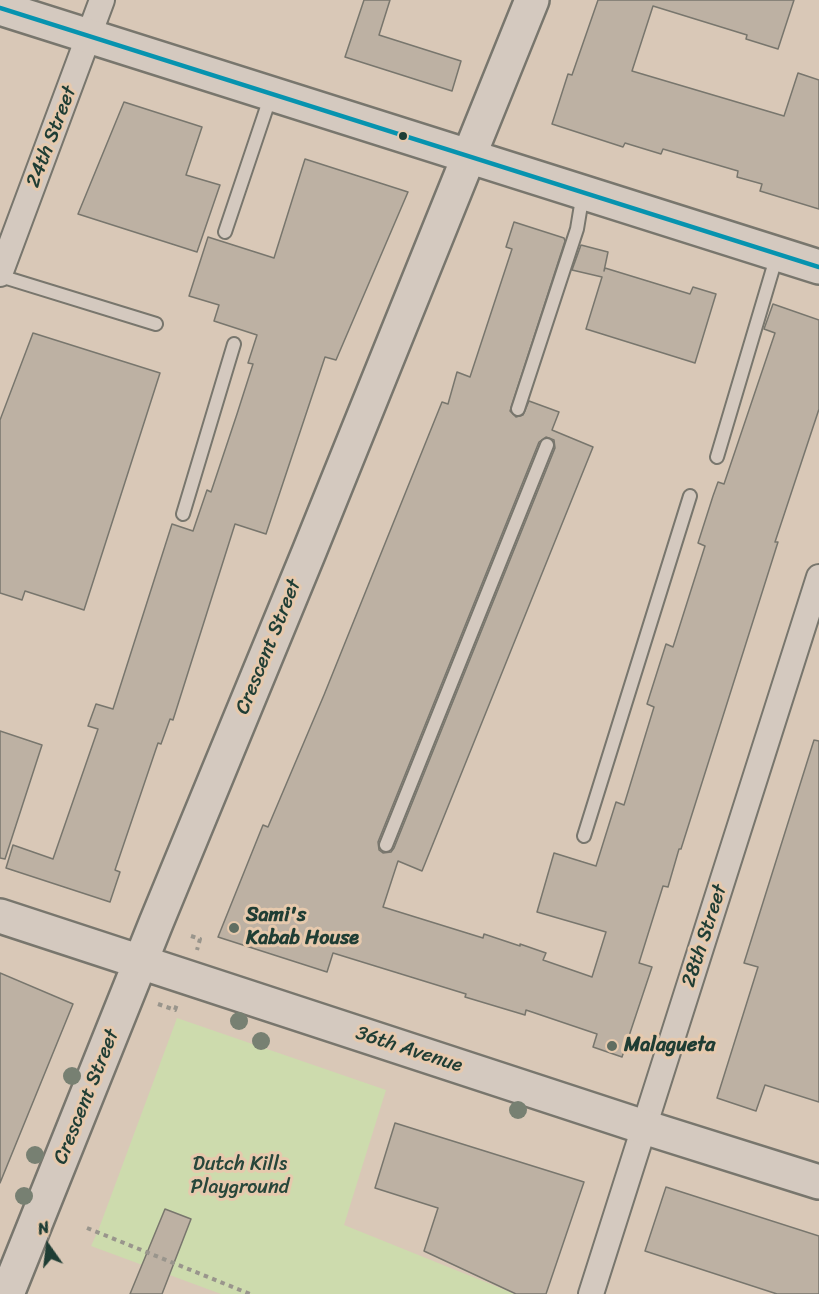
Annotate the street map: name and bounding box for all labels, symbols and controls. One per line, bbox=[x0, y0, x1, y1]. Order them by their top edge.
street label: 24th Street bbox=[22, 83, 82, 191]
unlabelled marker bbox=[397, 130, 409, 142]
street label: Crescent Street bbox=[231, 576, 307, 718]
street label: 28th Street bbox=[677, 882, 733, 990]
place label: Sami's Kabab House bbox=[246, 904, 359, 951]
marker: Sami's Kabab House bbox=[227, 921, 241, 935]
street label: 36th Avenue bbox=[353, 1021, 465, 1079]
street label: Crescent Street bbox=[49, 1026, 125, 1168]
place label: Malagueta bbox=[624, 1034, 715, 1058]
marker: Malagueta bbox=[605, 1039, 619, 1053]
park label: Dutch Kills Playground bbox=[191, 1153, 289, 1200]
text: N bbox=[35, 1213, 52, 1243]
north arrow bbox=[18, 1216, 78, 1276]

